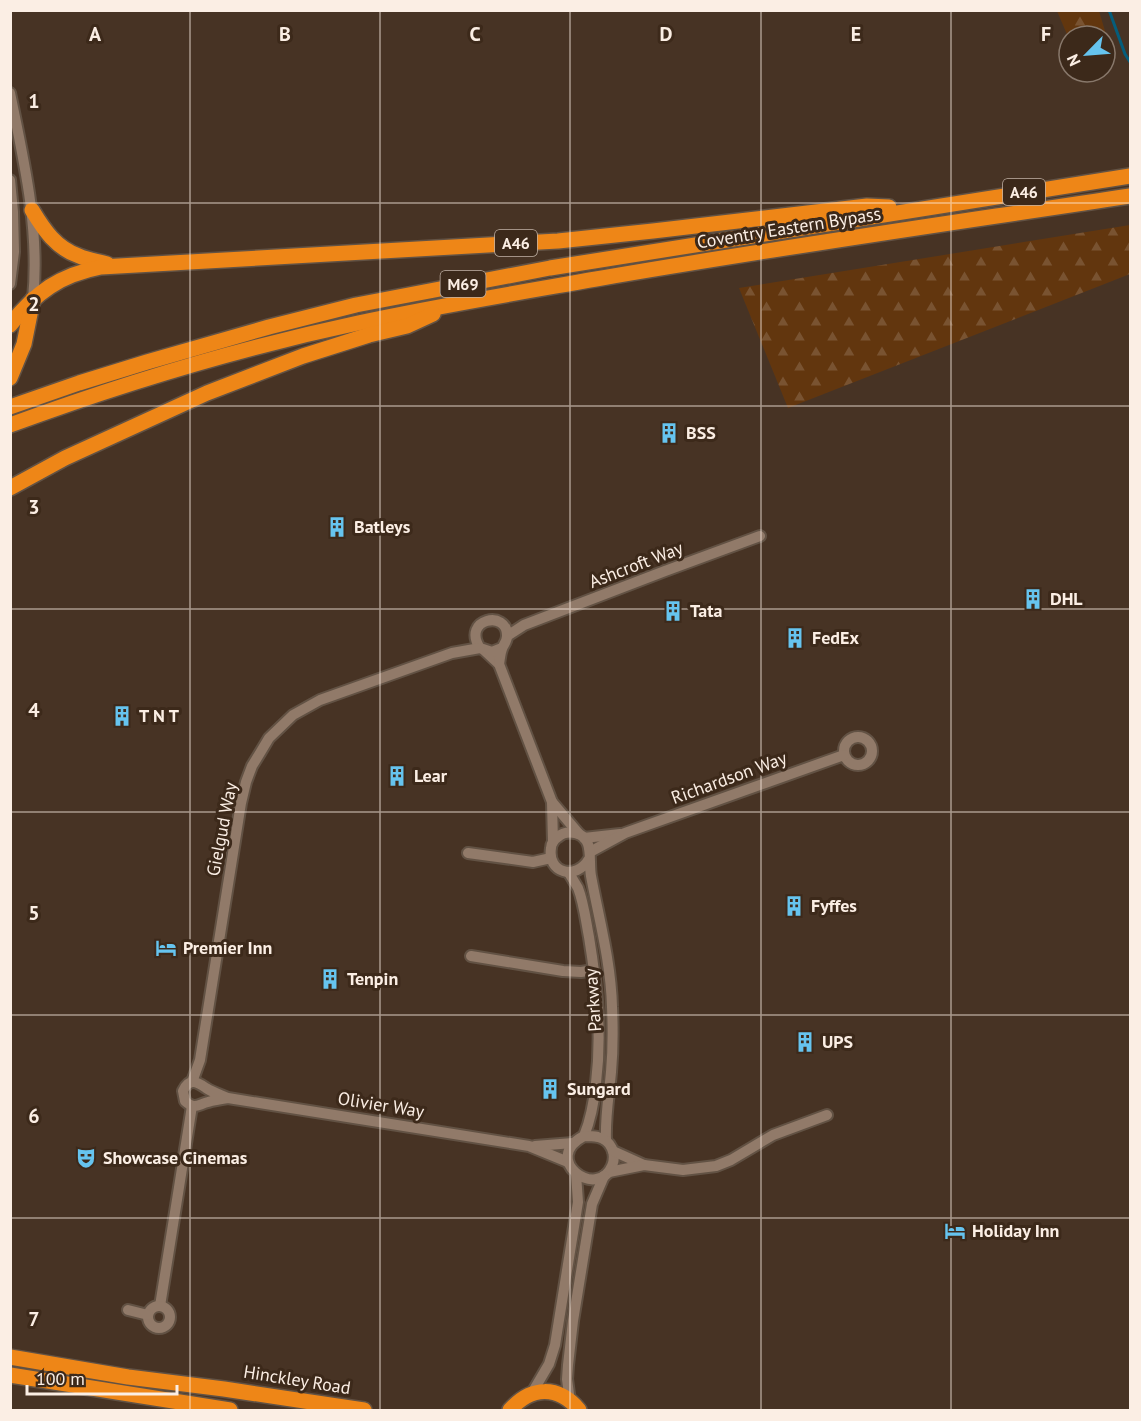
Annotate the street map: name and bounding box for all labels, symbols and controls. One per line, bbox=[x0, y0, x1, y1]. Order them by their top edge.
text: A bbox=[89, 21, 102, 47]
text: B bbox=[279, 21, 291, 47]
text: C bbox=[469, 21, 481, 47]
text: D bbox=[660, 21, 673, 47]
text: E bbox=[851, 21, 861, 47]
text: F bbox=[1041, 21, 1051, 47]
north arrow bbox=[1057, 24, 1117, 84]
text: N bbox=[1062, 51, 1085, 69]
text: 1 bbox=[28, 88, 40, 114]
road number: A46 bbox=[1003, 179, 1045, 205]
street label: Coventry Eastern Bypass bbox=[695, 202, 883, 253]
road number: A46 bbox=[495, 230, 537, 256]
road number: M69 bbox=[440, 271, 486, 297]
text: 2 bbox=[28, 291, 40, 317]
building icon: BSS bbox=[657, 421, 681, 445]
place label: BSS bbox=[686, 421, 716, 444]
text: 3 bbox=[28, 494, 40, 520]
building icon: Batleys bbox=[325, 515, 349, 539]
place label: Batleys bbox=[354, 515, 411, 538]
street label: Ashcroft Way bbox=[585, 536, 687, 593]
building icon: DHL bbox=[1021, 587, 1045, 611]
place label: DHL bbox=[1050, 587, 1083, 610]
building icon: Tata bbox=[661, 599, 685, 623]
place label: Tata bbox=[690, 599, 723, 622]
building icon: FedEx bbox=[783, 626, 807, 650]
place label: FedEx bbox=[812, 626, 859, 649]
text: 4 bbox=[28, 697, 40, 723]
building icon: T N T bbox=[110, 704, 134, 728]
place label: T N T bbox=[139, 704, 180, 727]
street label: Richardson Way bbox=[668, 746, 790, 809]
building icon: Lear bbox=[385, 764, 409, 788]
place label: Lear bbox=[414, 764, 448, 787]
street label: Gielgud Way bbox=[201, 779, 242, 878]
building icon: Fyffes bbox=[782, 894, 806, 918]
place label: Fyffes bbox=[811, 894, 857, 917]
text: 5 bbox=[28, 900, 40, 926]
hotel icon: Premier Inn bbox=[154, 936, 178, 960]
place label: Premier Inn bbox=[183, 936, 272, 959]
building icon: Tenpin bbox=[318, 967, 342, 991]
place label: Tenpin bbox=[347, 967, 398, 990]
street label: Parkway bbox=[579, 967, 606, 1033]
building icon: UPS bbox=[793, 1030, 817, 1054]
place label: UPS bbox=[822, 1030, 853, 1053]
building icon: Sungard bbox=[538, 1077, 562, 1101]
place label: Sungard bbox=[567, 1077, 631, 1100]
street label: Olivier Way bbox=[336, 1086, 426, 1123]
text: 6 bbox=[28, 1103, 40, 1129]
theatre icon: Showcase Cinemas bbox=[74, 1146, 98, 1170]
place label: Showcase Cinemas bbox=[103, 1146, 248, 1169]
hotel icon: Holiday Inn bbox=[943, 1219, 967, 1243]
place label: Holiday Inn bbox=[972, 1219, 1059, 1242]
text: 7 bbox=[28, 1306, 40, 1332]
scale bar bbox=[27, 1358, 177, 1396]
street label: Hinckley Road bbox=[242, 1360, 352, 1399]
text: 100 m bbox=[36, 1367, 85, 1390]

